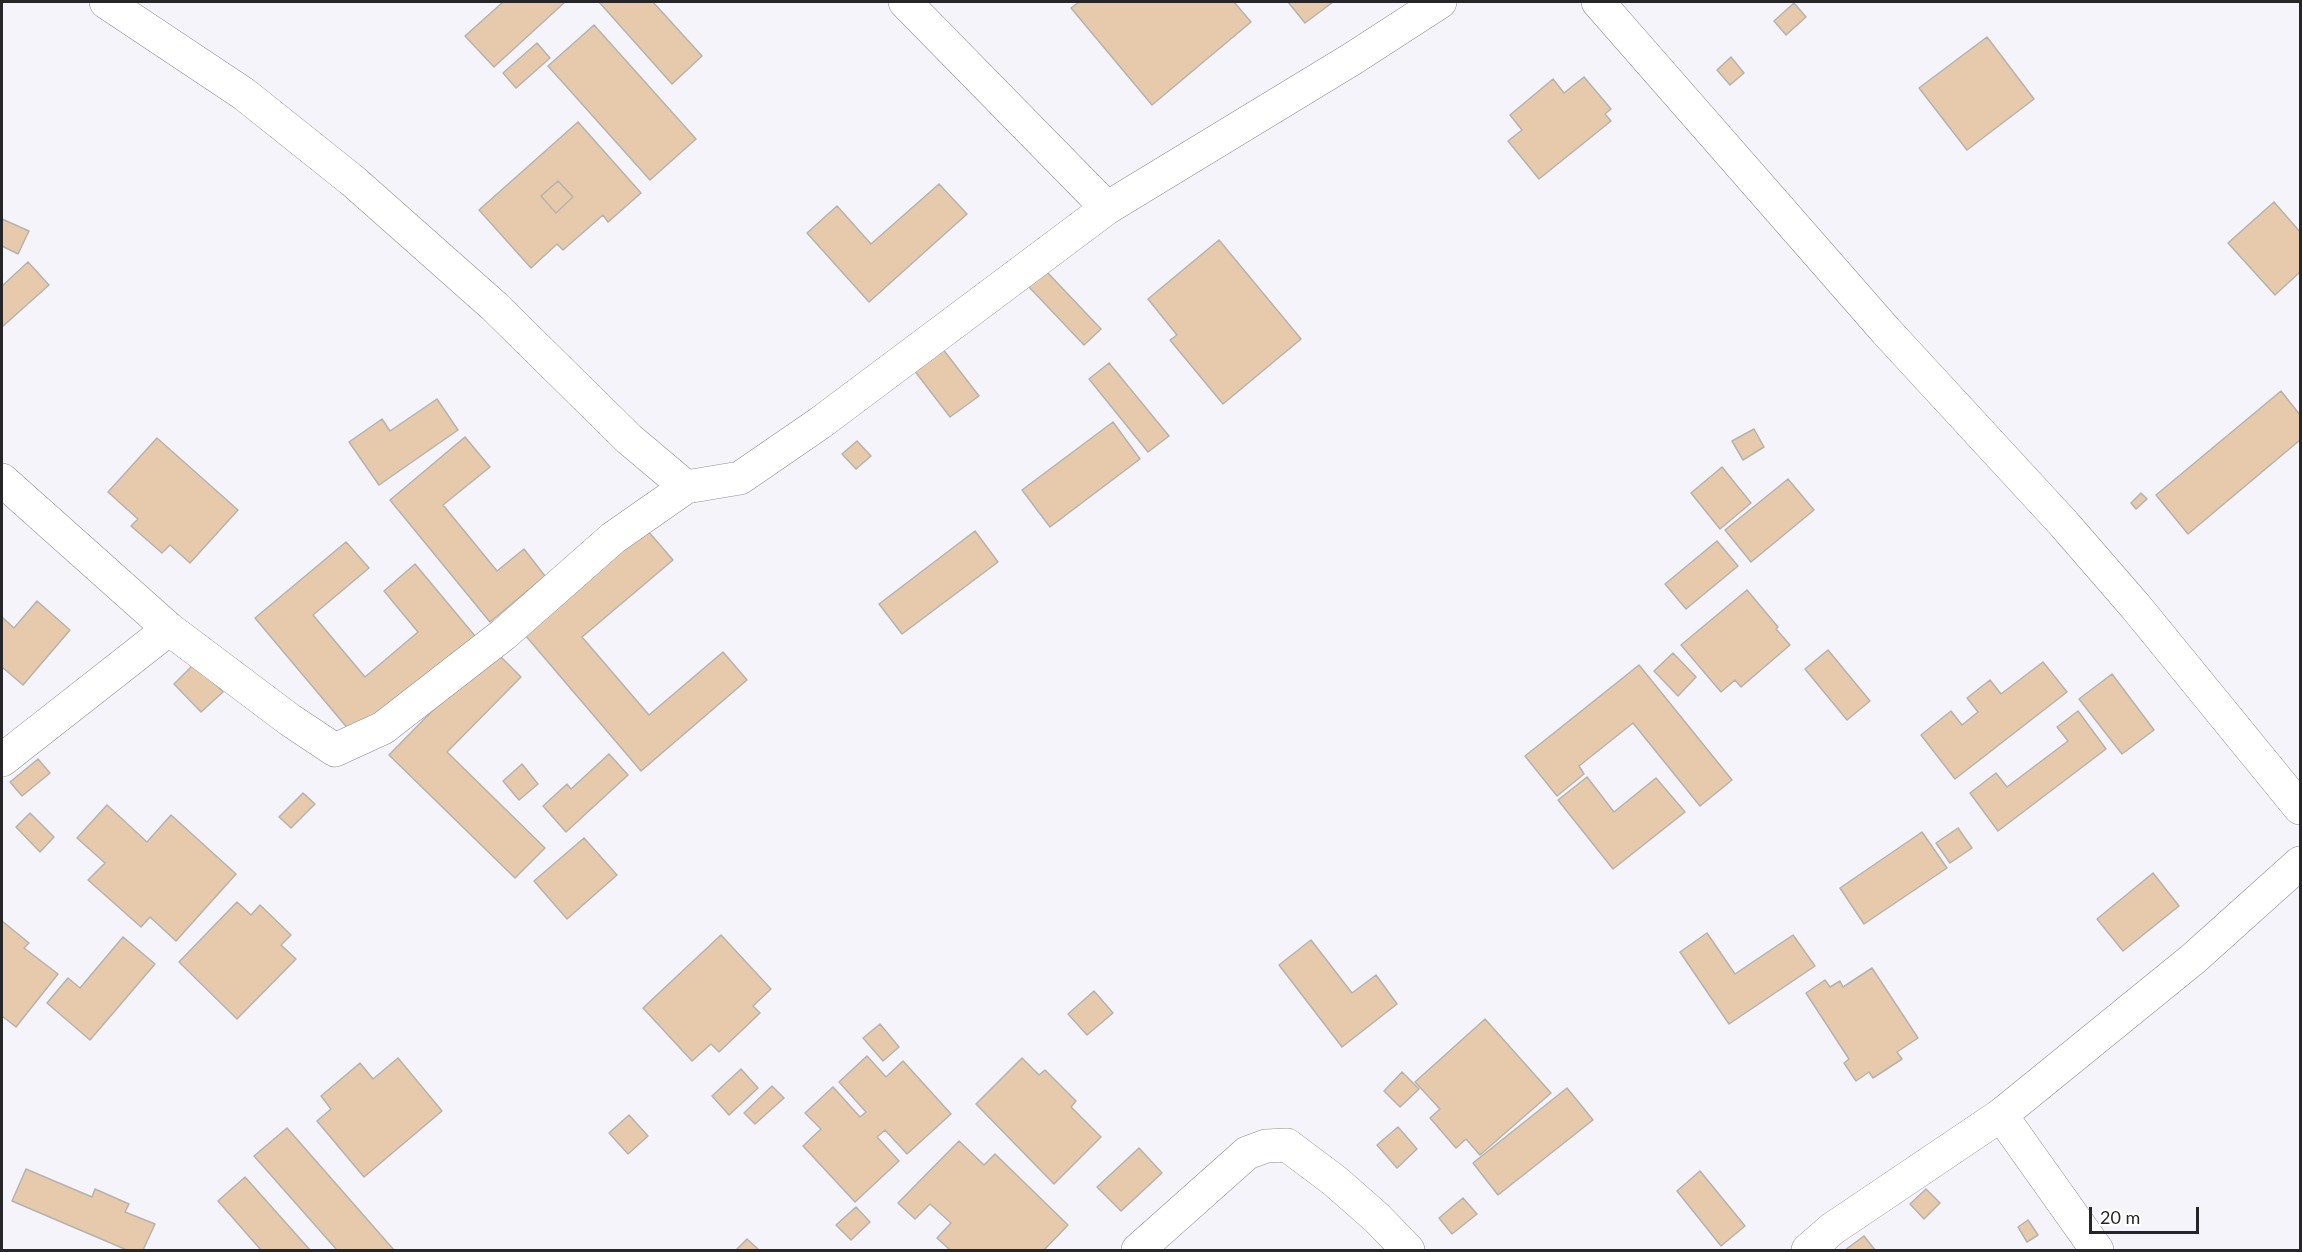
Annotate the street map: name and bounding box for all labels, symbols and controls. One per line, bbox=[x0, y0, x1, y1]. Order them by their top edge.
scale bar bbox=[2092, 1195, 2202, 1233]
text: 20 m bbox=[2100, 1206, 2140, 1228]

